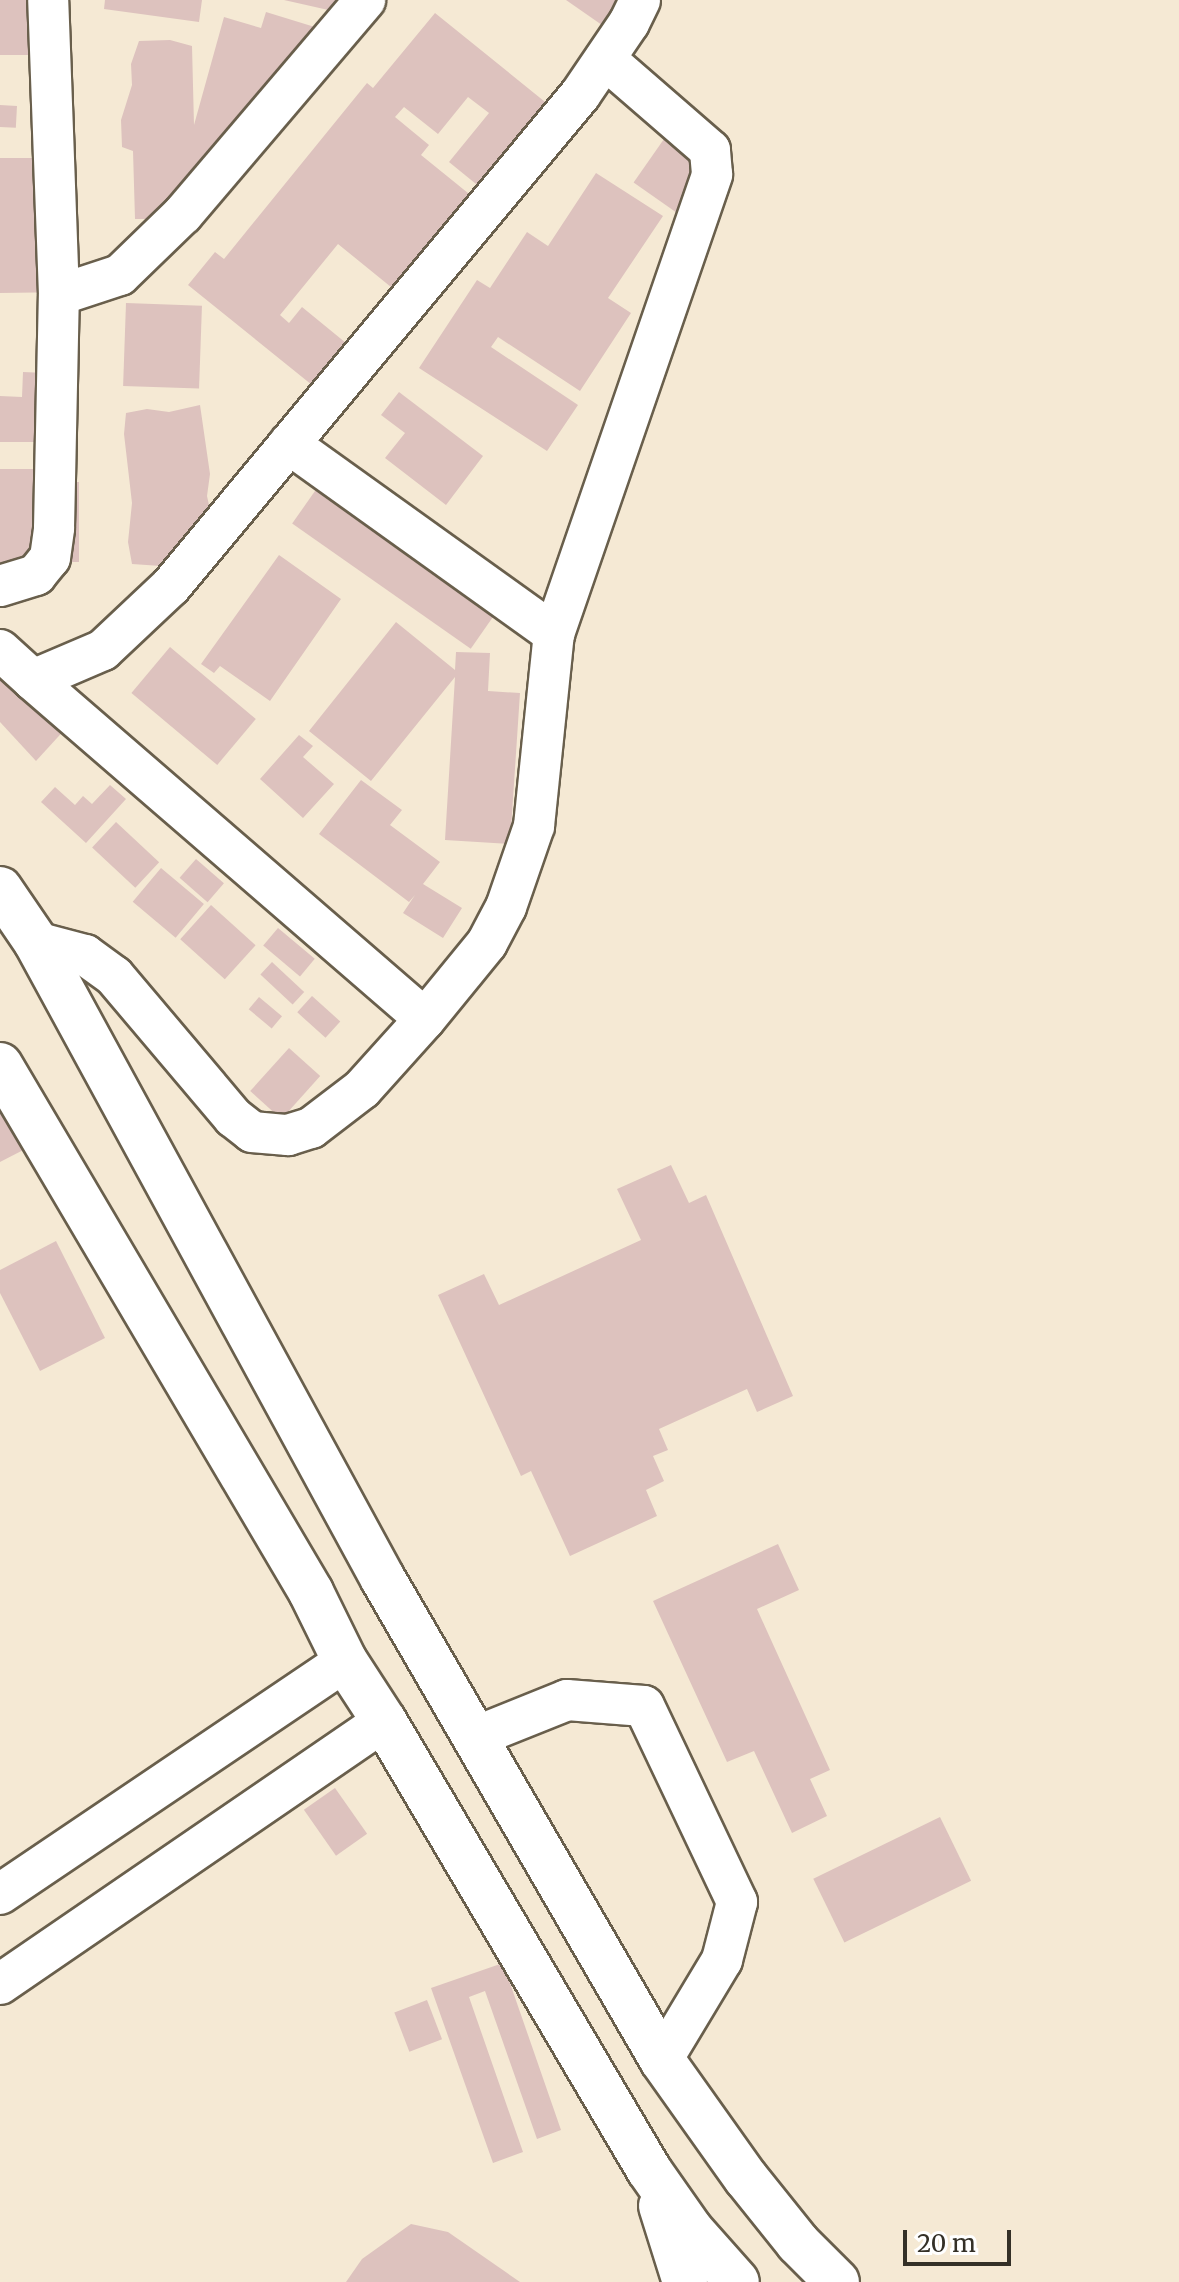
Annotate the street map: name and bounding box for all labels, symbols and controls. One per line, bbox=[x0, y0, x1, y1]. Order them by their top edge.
scale bar bbox=[907, 2214, 1015, 2264]
text: 20 m bbox=[917, 2228, 976, 2259]

